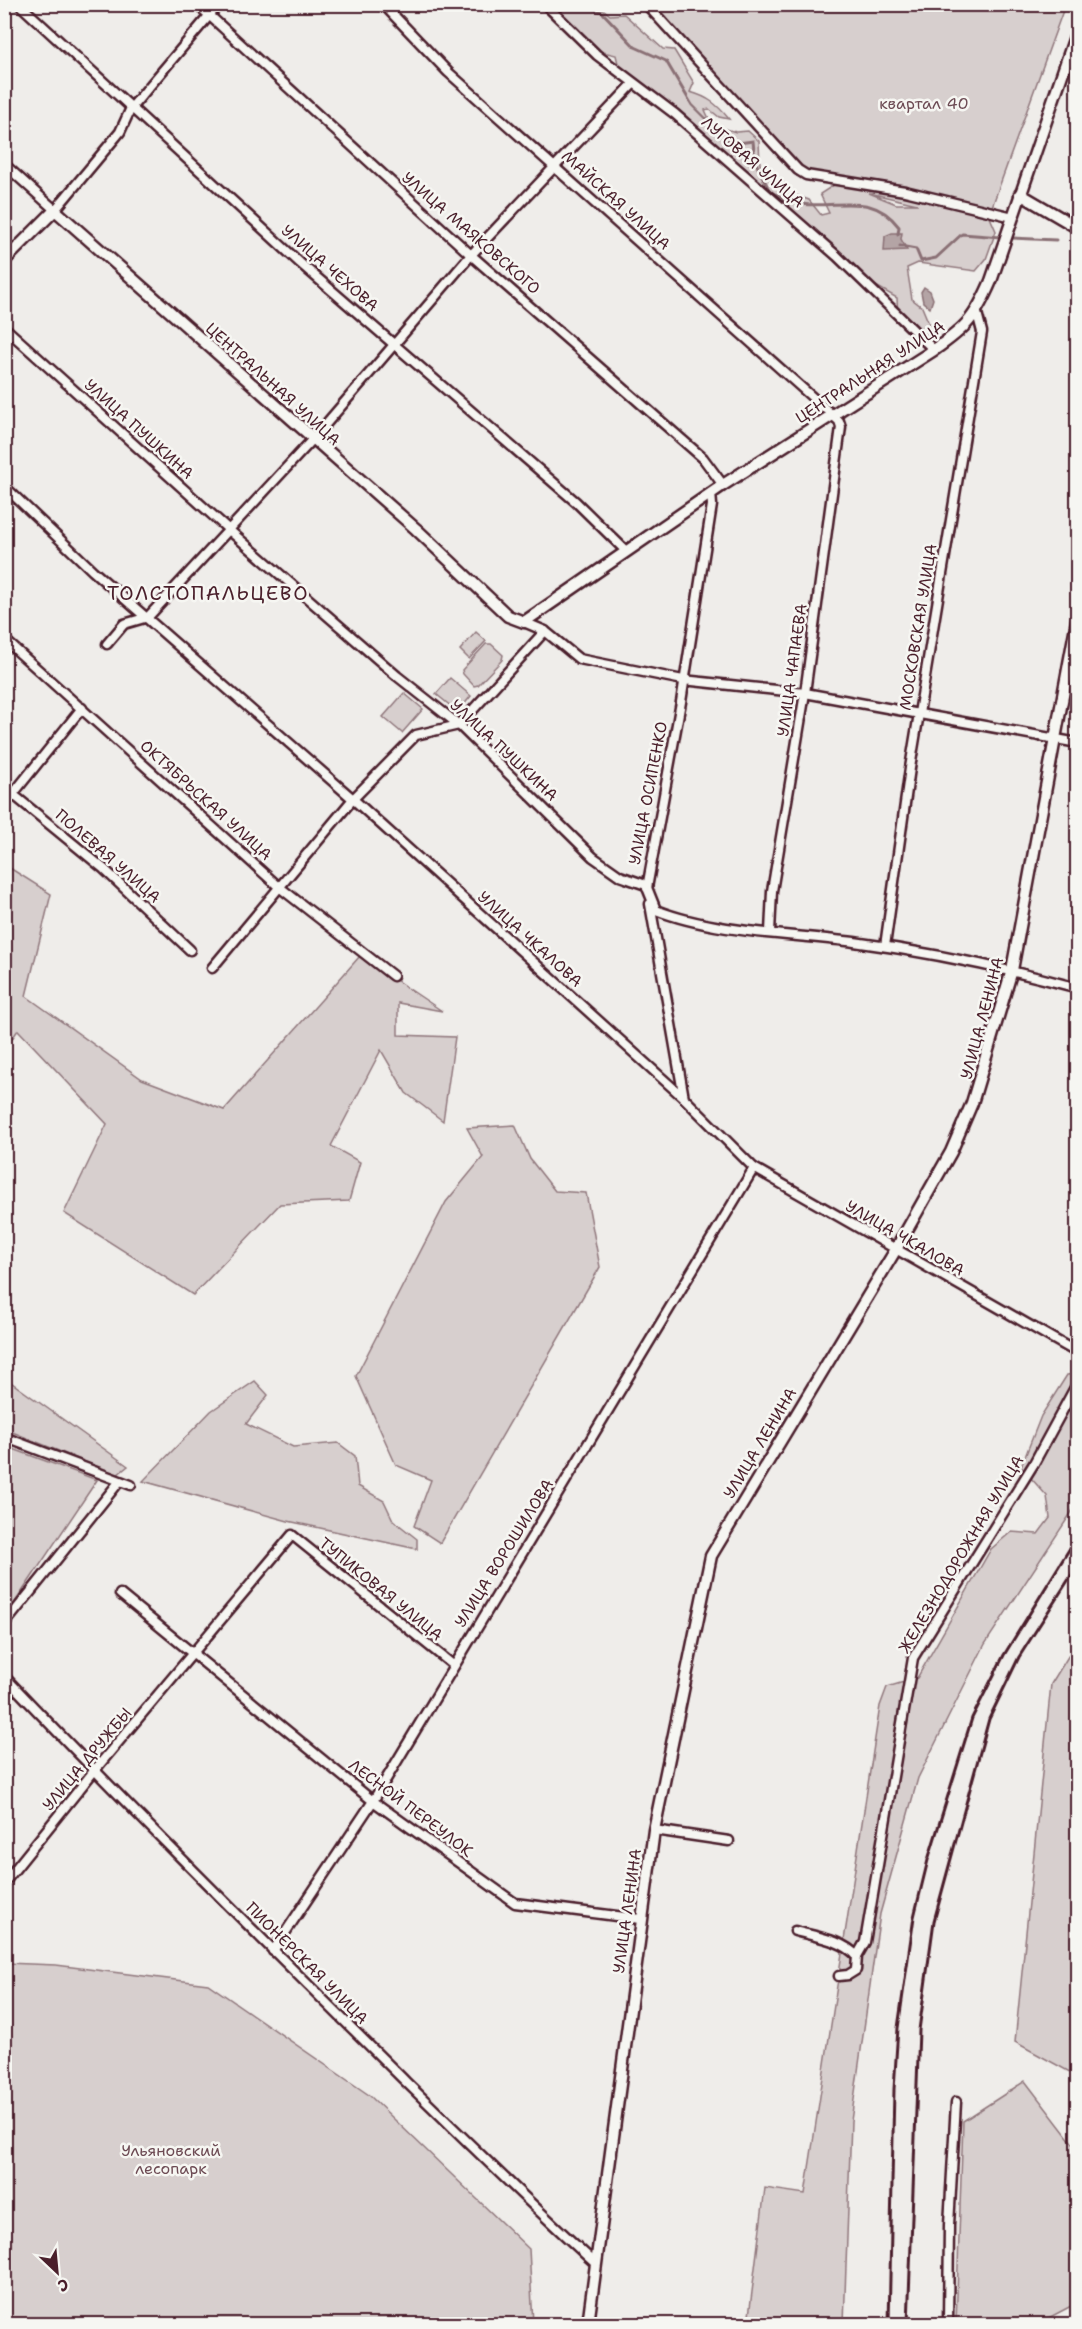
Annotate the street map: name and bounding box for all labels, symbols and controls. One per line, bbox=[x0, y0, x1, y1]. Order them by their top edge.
park label: квартал 40 bbox=[879, 93, 969, 114]
street label: ЛУГОВАЯ УЛИЦА bbox=[697, 111, 809, 213]
street label: МАЙСКАЯ УЛИЦА bbox=[557, 146, 675, 254]
street label: УЛИЦА МАЯКОВСКОГО bbox=[397, 167, 545, 299]
street label: УЛИЦА ЧЕХОВА bbox=[277, 220, 383, 316]
street label: ЦЕНТРАЛЬНАЯ УЛИЦА bbox=[791, 316, 949, 428]
street label: ЦЕНТРАЛЬНАЯ УЛИЦА bbox=[201, 318, 345, 450]
street label: УЛИЦА ПУШКИНА bbox=[80, 374, 198, 484]
street label: МОСКОВСКАЯ УЛИЦА bbox=[894, 542, 942, 712]
district label: ТОЛСТОПАЛЬЦЕВО bbox=[107, 580, 309, 606]
street label: УЛИЦА ЧАПАЕВА bbox=[772, 602, 812, 738]
street label: УЛИЦА ПУШКИНА bbox=[446, 695, 562, 805]
street label: УЛИЦА ОСИПЕНКО bbox=[624, 720, 672, 866]
street label: ОКТЯБРЬСКАЯ УЛИЦА bbox=[136, 735, 276, 865]
street label: ПОЛЕВАЯ УЛИЦА bbox=[51, 804, 165, 908]
street label: УЛИЦА ЧКАЛОВА bbox=[473, 886, 587, 992]
street label: УЛИЦА ЛЕНИНА bbox=[956, 955, 1008, 1081]
street label: УЛИЦА ЧКАЛОВА bbox=[842, 1195, 968, 1281]
street label: УЛИЦА ЛЕНИНА bbox=[719, 1384, 801, 1502]
street label: ЖЕЛЕЗНОДОРОЖНАЯ УЛИЦА bbox=[894, 1451, 1028, 1657]
street label: УЛИЦА ВОРОШИЛОВА bbox=[450, 1475, 558, 1631]
street label: ТУПИКОВАЯ УЛИЦА bbox=[315, 1533, 447, 1645]
street label: УЛИЦА ДРУЖБЫ bbox=[38, 1703, 136, 1815]
street label: ЛЕСНОЙ ПЕРЕУЛОК bbox=[345, 1754, 478, 1862]
street label: УЛИЦА ЛЕНИНА bbox=[608, 1847, 646, 1975]
street label: ПИОНЕРСКАЯ УЛИЦА bbox=[241, 1897, 373, 2029]
park label: Ульяновский лесопарк bbox=[121, 2140, 221, 2179]
north arrow bbox=[27, 2242, 87, 2302]
text: С bbox=[54, 2273, 72, 2297]

